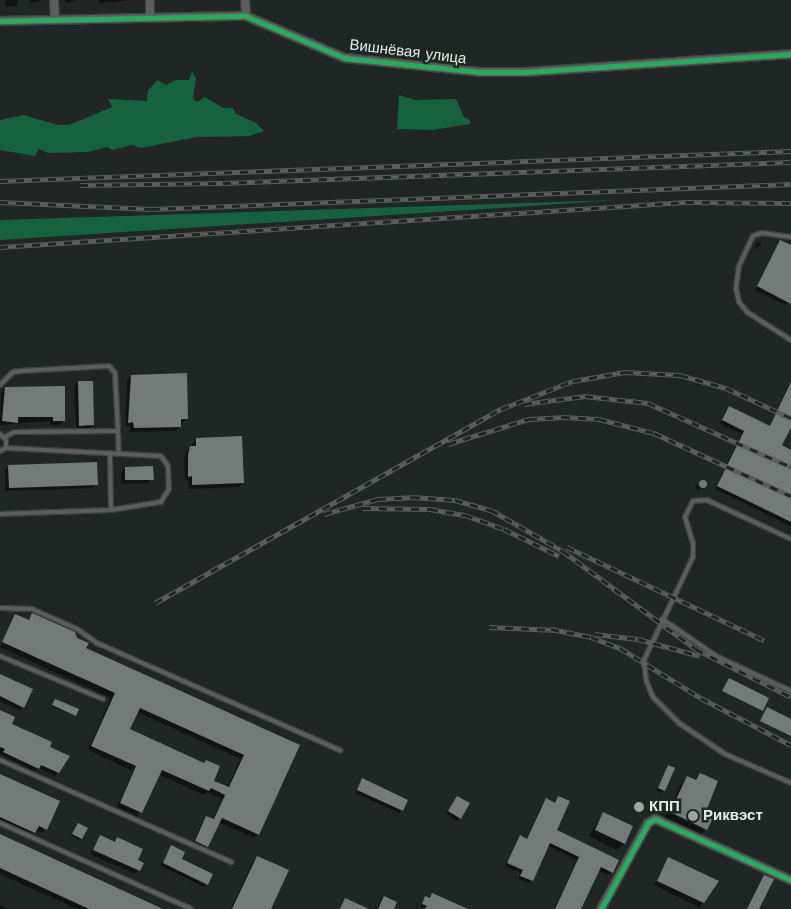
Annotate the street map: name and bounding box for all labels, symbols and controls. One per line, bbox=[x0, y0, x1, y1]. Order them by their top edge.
street label: Вишнёвая улица bbox=[349, 36, 467, 68]
place label: КПП bbox=[649, 798, 680, 816]
marker: КПП bbox=[633, 801, 645, 813]
place label: Риквэст bbox=[703, 807, 763, 825]
marker: Риквэст bbox=[687, 810, 699, 822]

